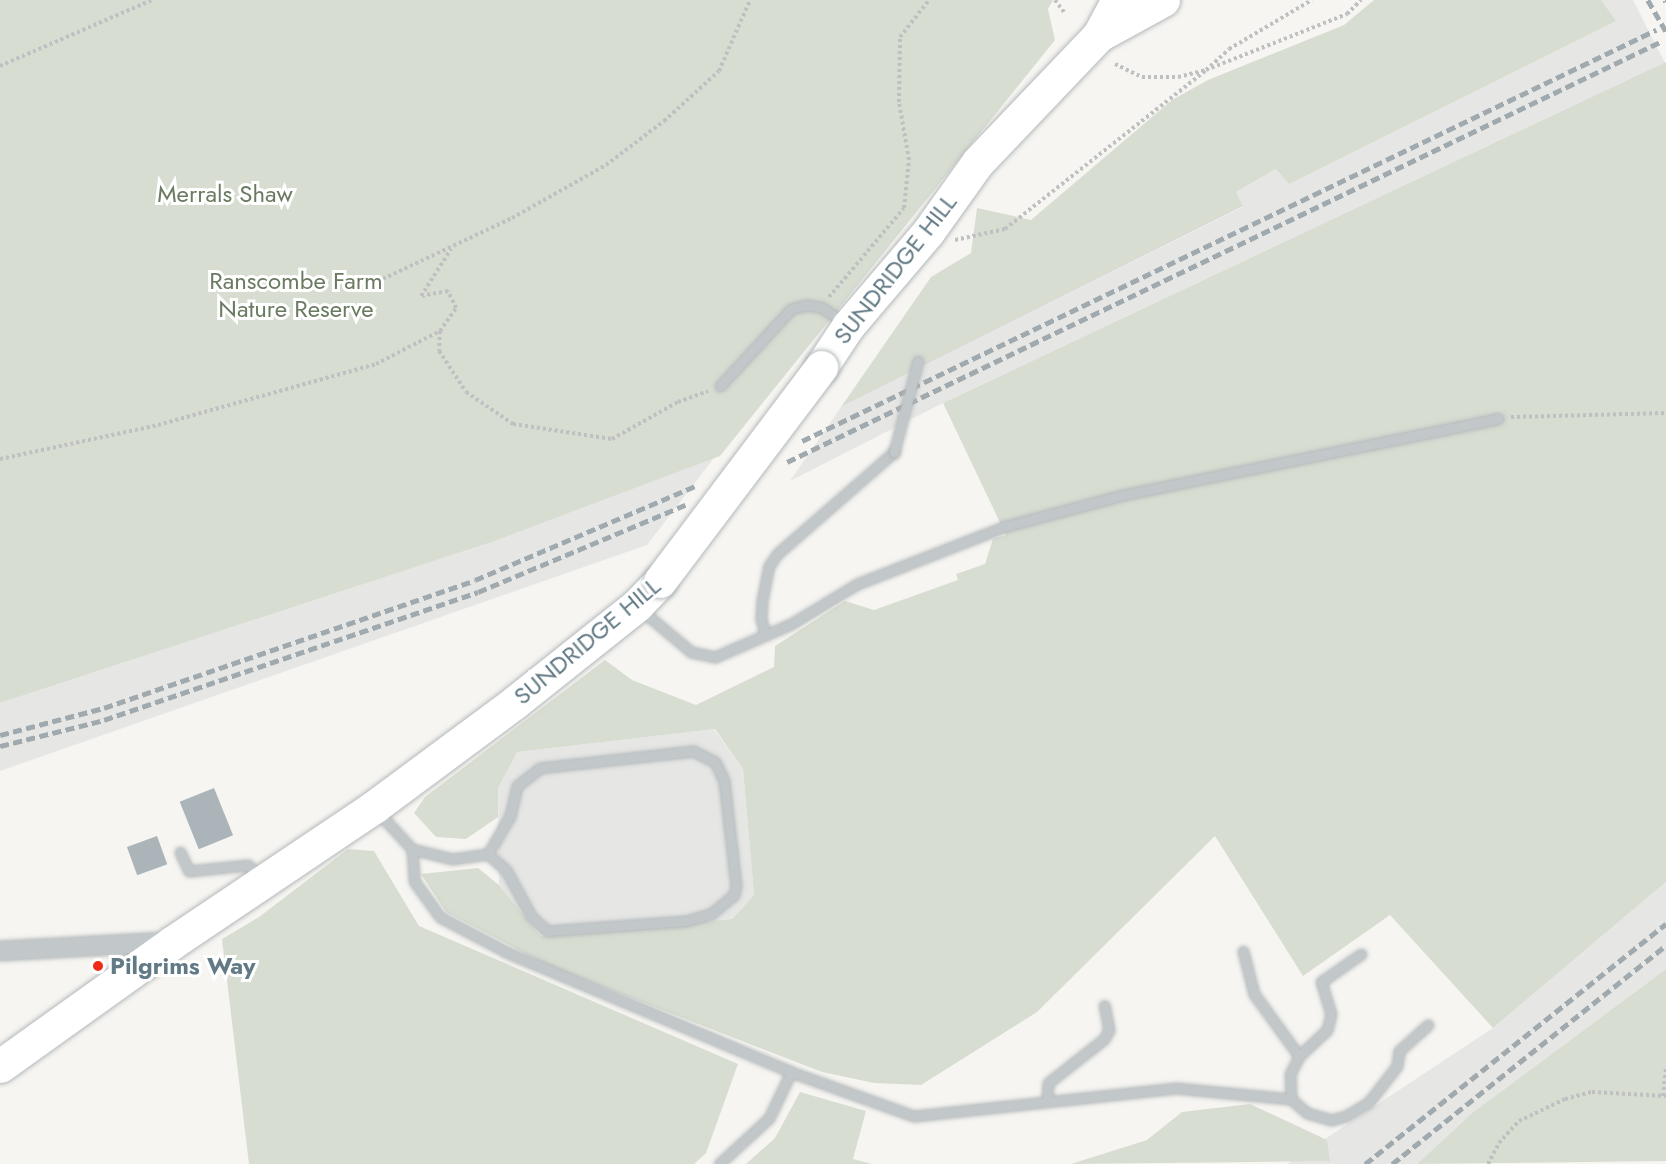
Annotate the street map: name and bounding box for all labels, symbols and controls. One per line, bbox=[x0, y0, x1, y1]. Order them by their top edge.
park label: Merrals Shaw bbox=[157, 180, 293, 208]
street label: SUNDRIDGE HILL bbox=[828, 188, 962, 350]
park label: Ranscombe Farm Nature Reserve bbox=[209, 267, 383, 323]
street label: SUNDRIDGE HILL bbox=[508, 571, 666, 711]
place label: Pilgrims Way bbox=[110, 952, 255, 980]
marker: Pilgrims Way bbox=[91, 959, 105, 973]

